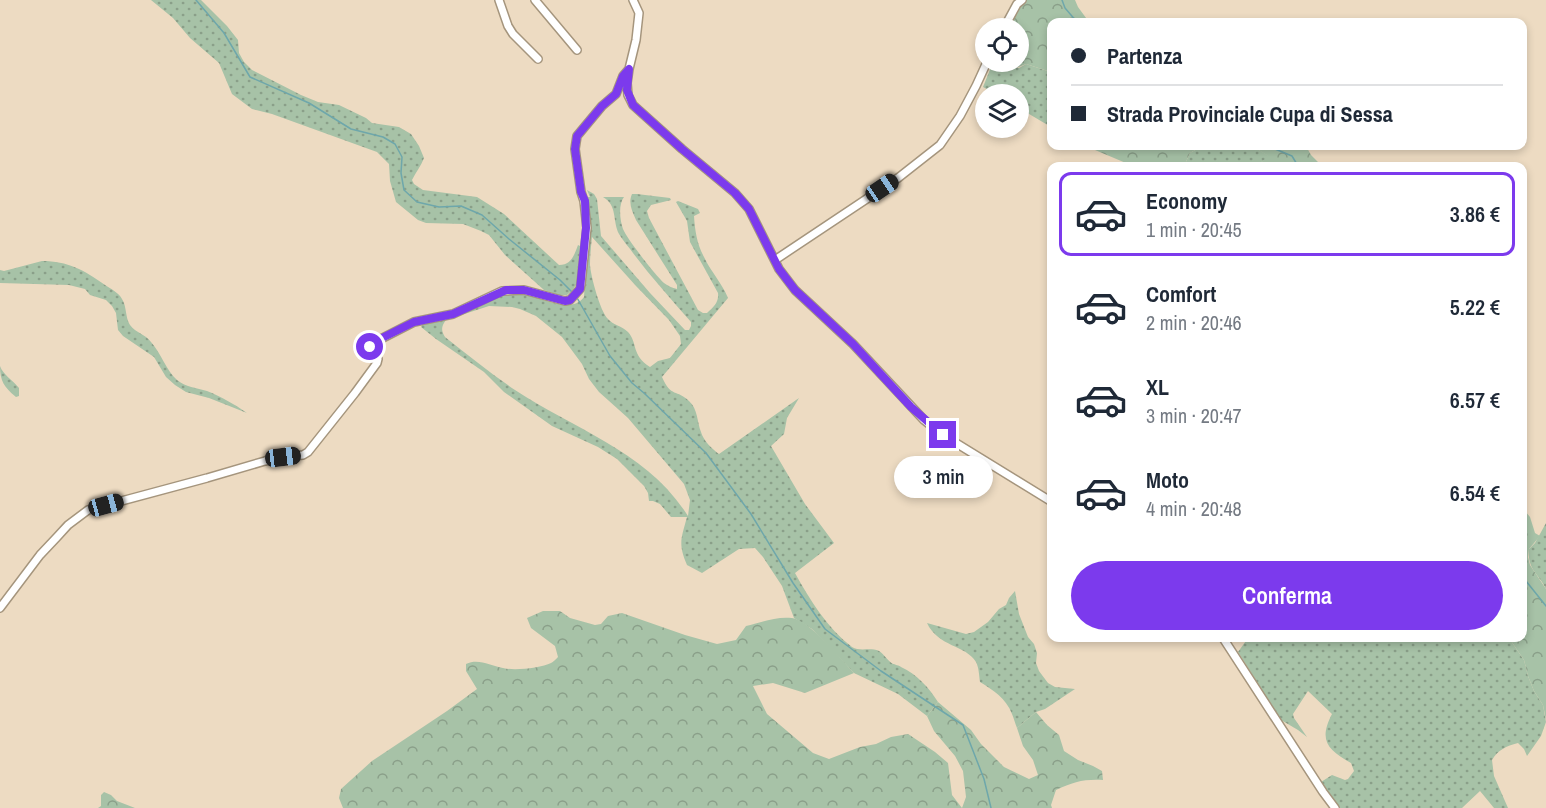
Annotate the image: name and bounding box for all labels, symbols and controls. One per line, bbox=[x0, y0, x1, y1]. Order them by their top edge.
map controls bbox=[975, 18, 1029, 138]
button: locate bbox=[975, 18, 1029, 72]
text: Partenza bbox=[1107, 41, 1182, 71]
button: layers bbox=[975, 84, 1029, 138]
text: Strada Provinciale Cupa di Sessa bbox=[1107, 99, 1393, 129]
car bbox=[862, 170, 902, 206]
text: Economy bbox=[1146, 186, 1227, 216]
icon: car bbox=[1074, 187, 1128, 241]
text: 3.86 € bbox=[1450, 199, 1500, 229]
text: 1 min · 20:45 bbox=[1146, 216, 1242, 243]
text: Comfort bbox=[1146, 279, 1216, 309]
icon: car bbox=[1074, 280, 1128, 334]
text: 5.22 € bbox=[1450, 292, 1500, 322]
text: 2 min · 20:46 bbox=[1146, 309, 1242, 336]
route start bbox=[356, 333, 383, 360]
text: XL bbox=[1146, 372, 1169, 402]
icon: car bbox=[1074, 373, 1128, 427]
text: 6.57 € bbox=[1450, 385, 1500, 415]
text: 3 min · 20:47 bbox=[1146, 402, 1242, 429]
route end bbox=[929, 421, 956, 448]
car bbox=[264, 446, 302, 468]
callout: 3 min bbox=[894, 456, 992, 498]
text: 3 min bbox=[922, 463, 965, 490]
text: Moto bbox=[1146, 465, 1189, 495]
icon: car bbox=[1074, 466, 1128, 520]
text: 6.54 € bbox=[1450, 478, 1500, 508]
car bbox=[86, 492, 126, 518]
text: 4 min · 20:48 bbox=[1146, 495, 1242, 522]
button: Conferma bbox=[1071, 561, 1503, 630]

